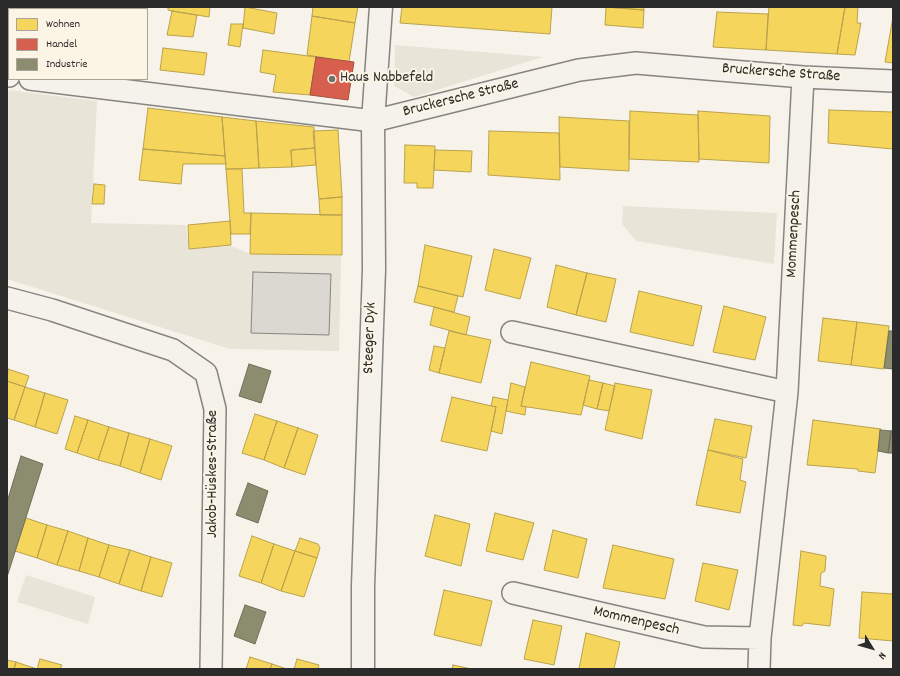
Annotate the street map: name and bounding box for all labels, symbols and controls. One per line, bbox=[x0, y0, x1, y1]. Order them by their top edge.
legend bbox=[8, 8, 148, 80]
text: Wohnen bbox=[46, 16, 80, 33]
text: Handel bbox=[46, 36, 77, 53]
text: Industrie bbox=[46, 56, 87, 73]
street label: Bruckersche Straße bbox=[721, 60, 841, 88]
place label: Haus Nabbefeld bbox=[340, 69, 433, 89]
marker: Haus Nabbefeld bbox=[327, 74, 337, 84]
street label: Bruckersche Straße bbox=[401, 75, 521, 123]
street label: Mommenpesch bbox=[783, 190, 807, 278]
street label: Steeger Dyk bbox=[360, 302, 382, 374]
street label: Jakob-Hüskes-Straße bbox=[204, 410, 224, 538]
street label: Mommenpesch bbox=[591, 603, 681, 641]
north arrow bbox=[852, 628, 892, 668]
text: N bbox=[874, 648, 890, 662]

